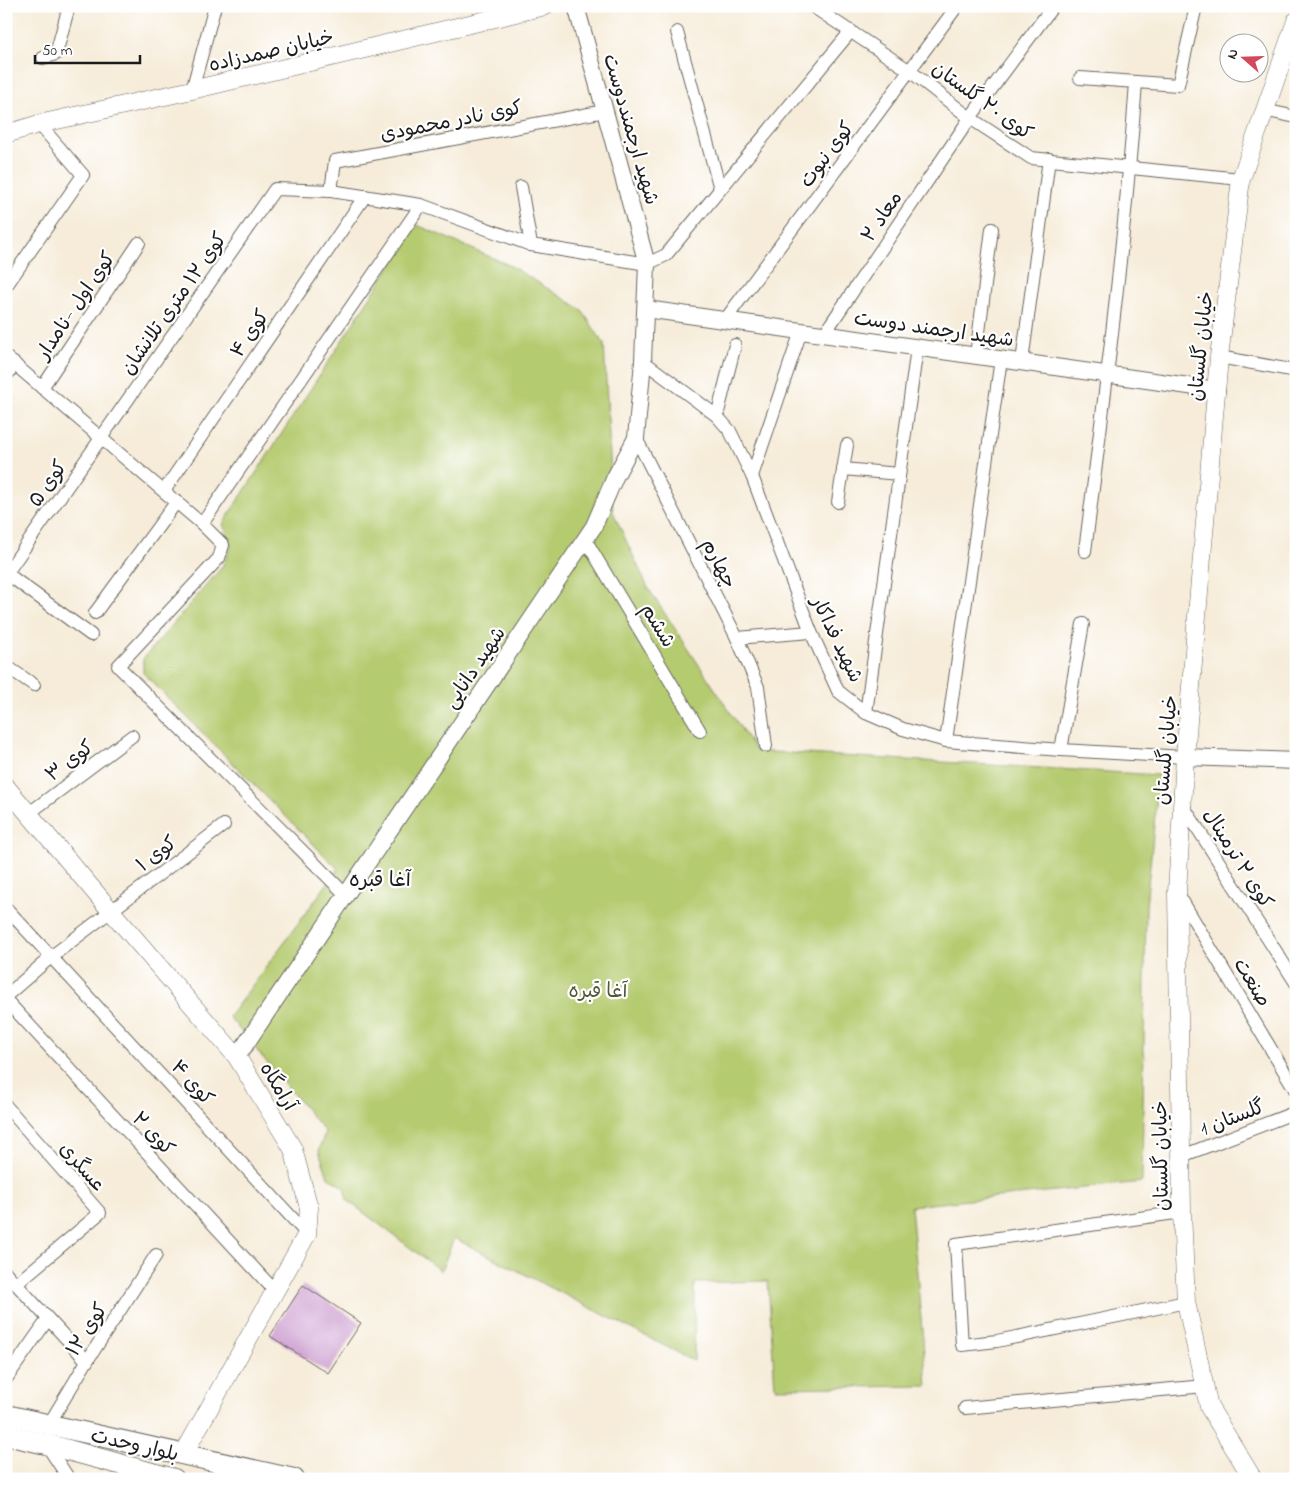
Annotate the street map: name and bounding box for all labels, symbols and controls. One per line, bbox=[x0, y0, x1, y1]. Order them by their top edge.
street label: خیابان صمدزاده bbox=[206, 24, 337, 81]
scale bar bbox=[35, 32, 140, 64]
north arrow bbox=[1220, 32, 1270, 82]
text: 50 m bbox=[42, 40, 73, 62]
text: N bbox=[1222, 46, 1245, 62]
street label: شهید ارجمنددوست bbox=[594, 51, 665, 209]
street label: کوی ۲۰ گلستان bbox=[925, 55, 1038, 149]
street label: کوی نادر محمودی bbox=[378, 94, 525, 150]
street label: کوی نبوت bbox=[793, 116, 863, 195]
street label: معاد ۲ bbox=[855, 186, 911, 249]
street label: کوی ۱۲ متری تلانشان bbox=[115, 227, 235, 382]
street label: کوی اول -نامدار bbox=[29, 247, 124, 368]
street label: خیابان گلستان bbox=[1182, 290, 1223, 403]
street label: کوی ۴ bbox=[224, 304, 278, 364]
street label: شهید ارجمند دوست bbox=[852, 305, 1015, 356]
street label: کوی ۵ bbox=[22, 455, 76, 514]
street label: چهارم bbox=[693, 534, 743, 594]
street label: شهید فداکار bbox=[801, 590, 869, 688]
street label: ششم bbox=[632, 599, 681, 654]
street label: شهید دانایی bbox=[438, 621, 514, 715]
street label: خیابان گلستان bbox=[1148, 694, 1187, 806]
street label: کوی ۳ bbox=[40, 734, 101, 790]
street label: کوی ۲ ترمینال bbox=[1195, 804, 1279, 915]
street label: کوی ۱ bbox=[131, 830, 184, 880]
district label: آغا قبره bbox=[349, 866, 412, 896]
street label: صنعت bbox=[1225, 953, 1277, 1013]
park label: آغا قبره bbox=[569, 978, 629, 1007]
street label: کوی ۴ bbox=[163, 1054, 220, 1113]
street label: آرامگاه bbox=[251, 1057, 303, 1118]
street label: گلستان 1 bbox=[1196, 1094, 1270, 1145]
street label: خیابان گلستان bbox=[1147, 1101, 1178, 1211]
street label: کوی ۲ bbox=[124, 1106, 180, 1163]
street label: عسگری bbox=[51, 1136, 111, 1199]
street label: کوی ۱۲ bbox=[60, 1298, 116, 1363]
street label: بلوار وحدت bbox=[88, 1422, 181, 1471]

